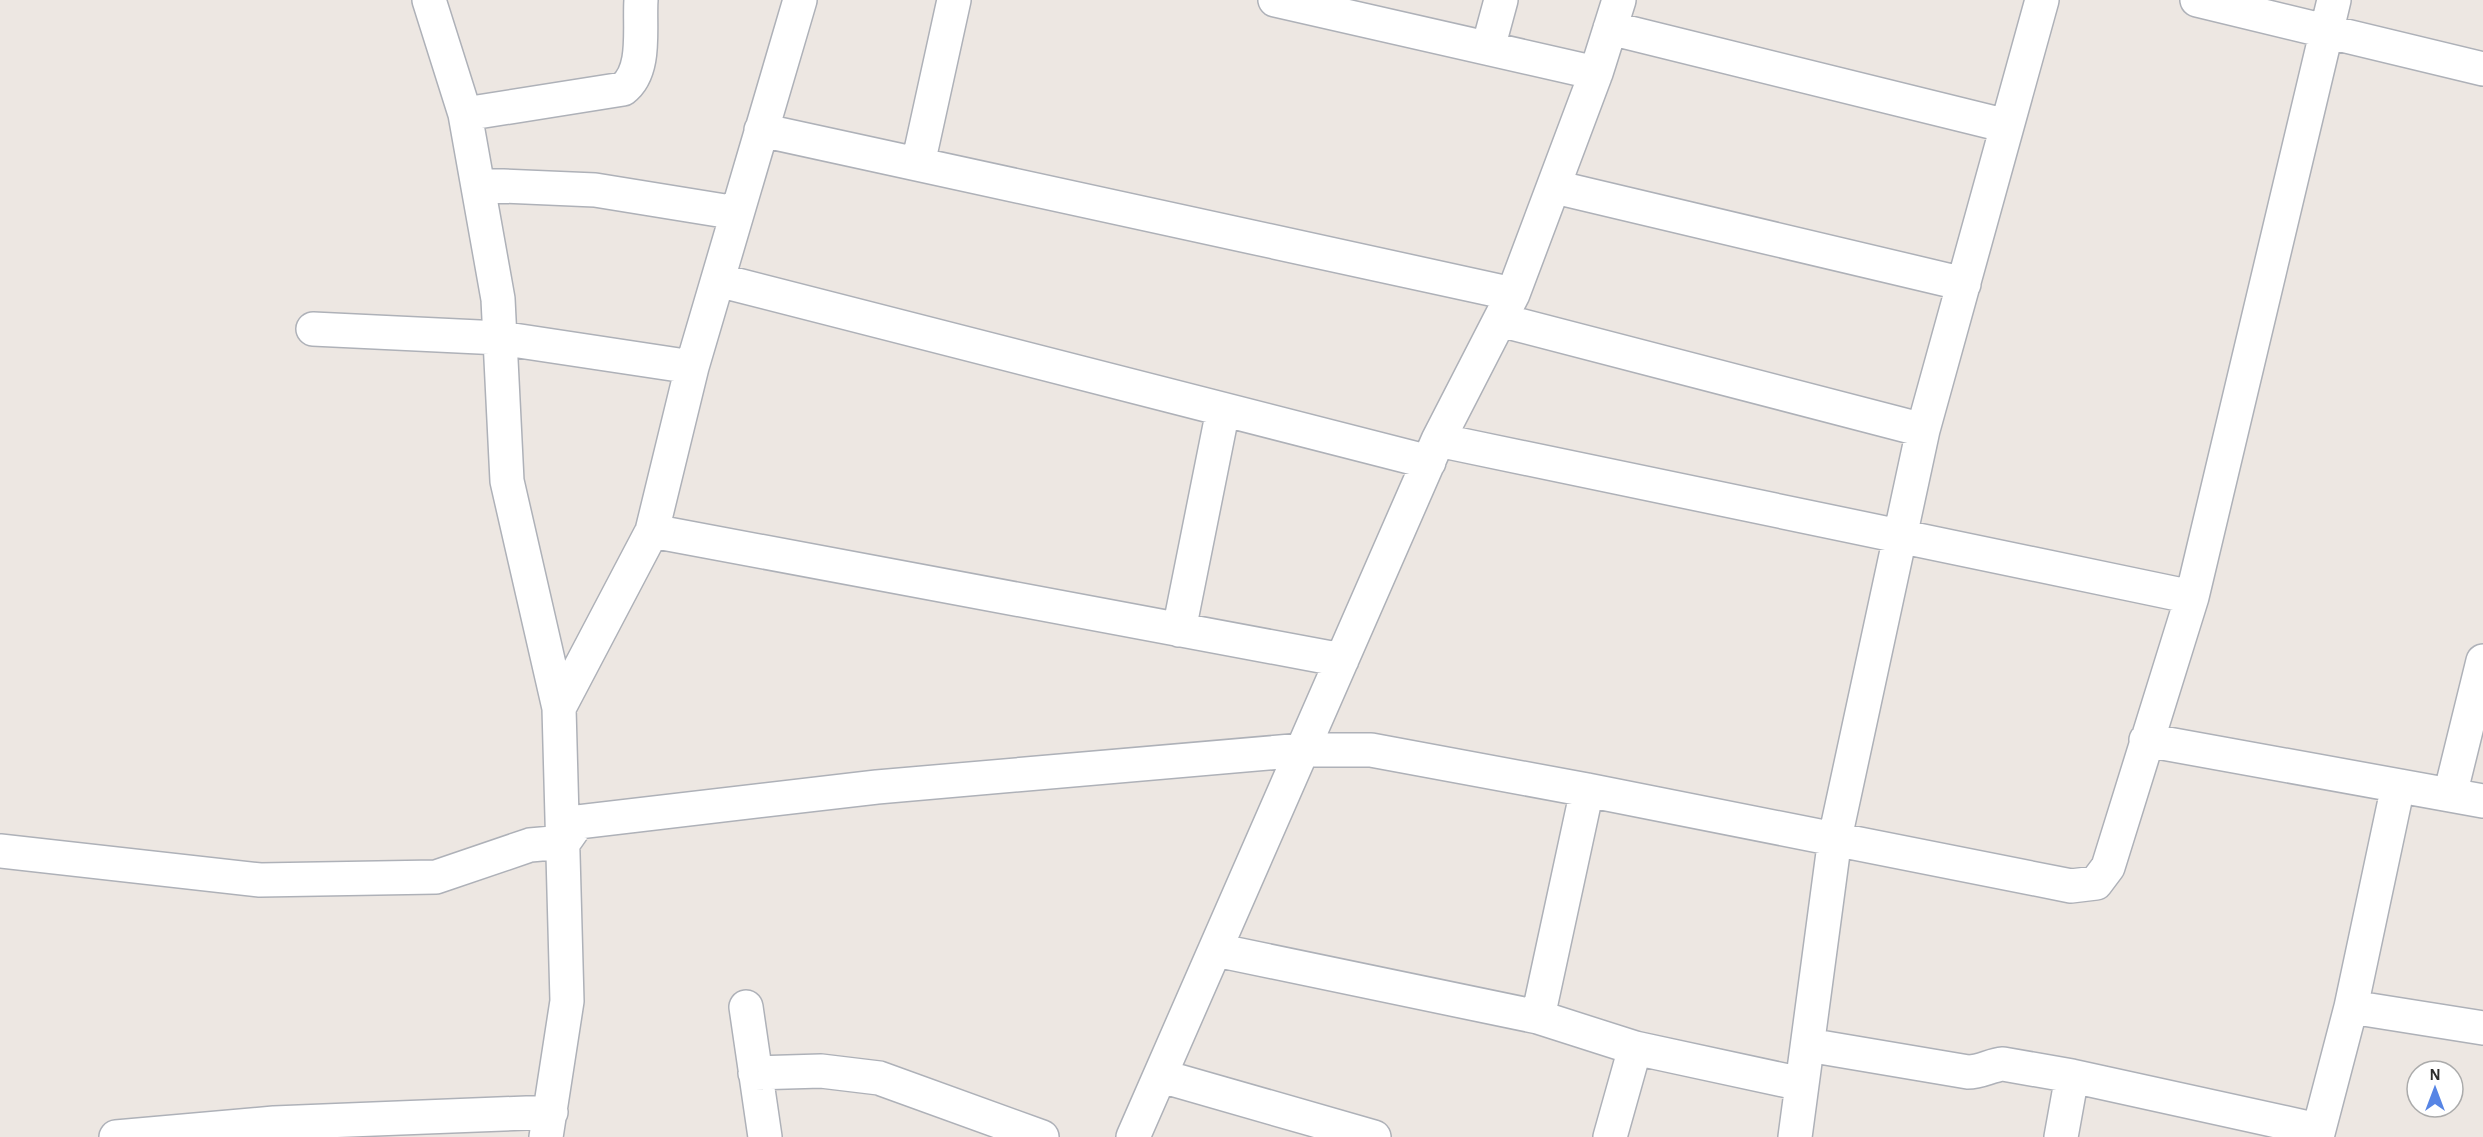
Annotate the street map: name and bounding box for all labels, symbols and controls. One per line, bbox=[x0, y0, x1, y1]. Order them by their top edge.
north arrow bbox=[2405, 1059, 2465, 1119]
text: N bbox=[2429, 1067, 2441, 1083]

